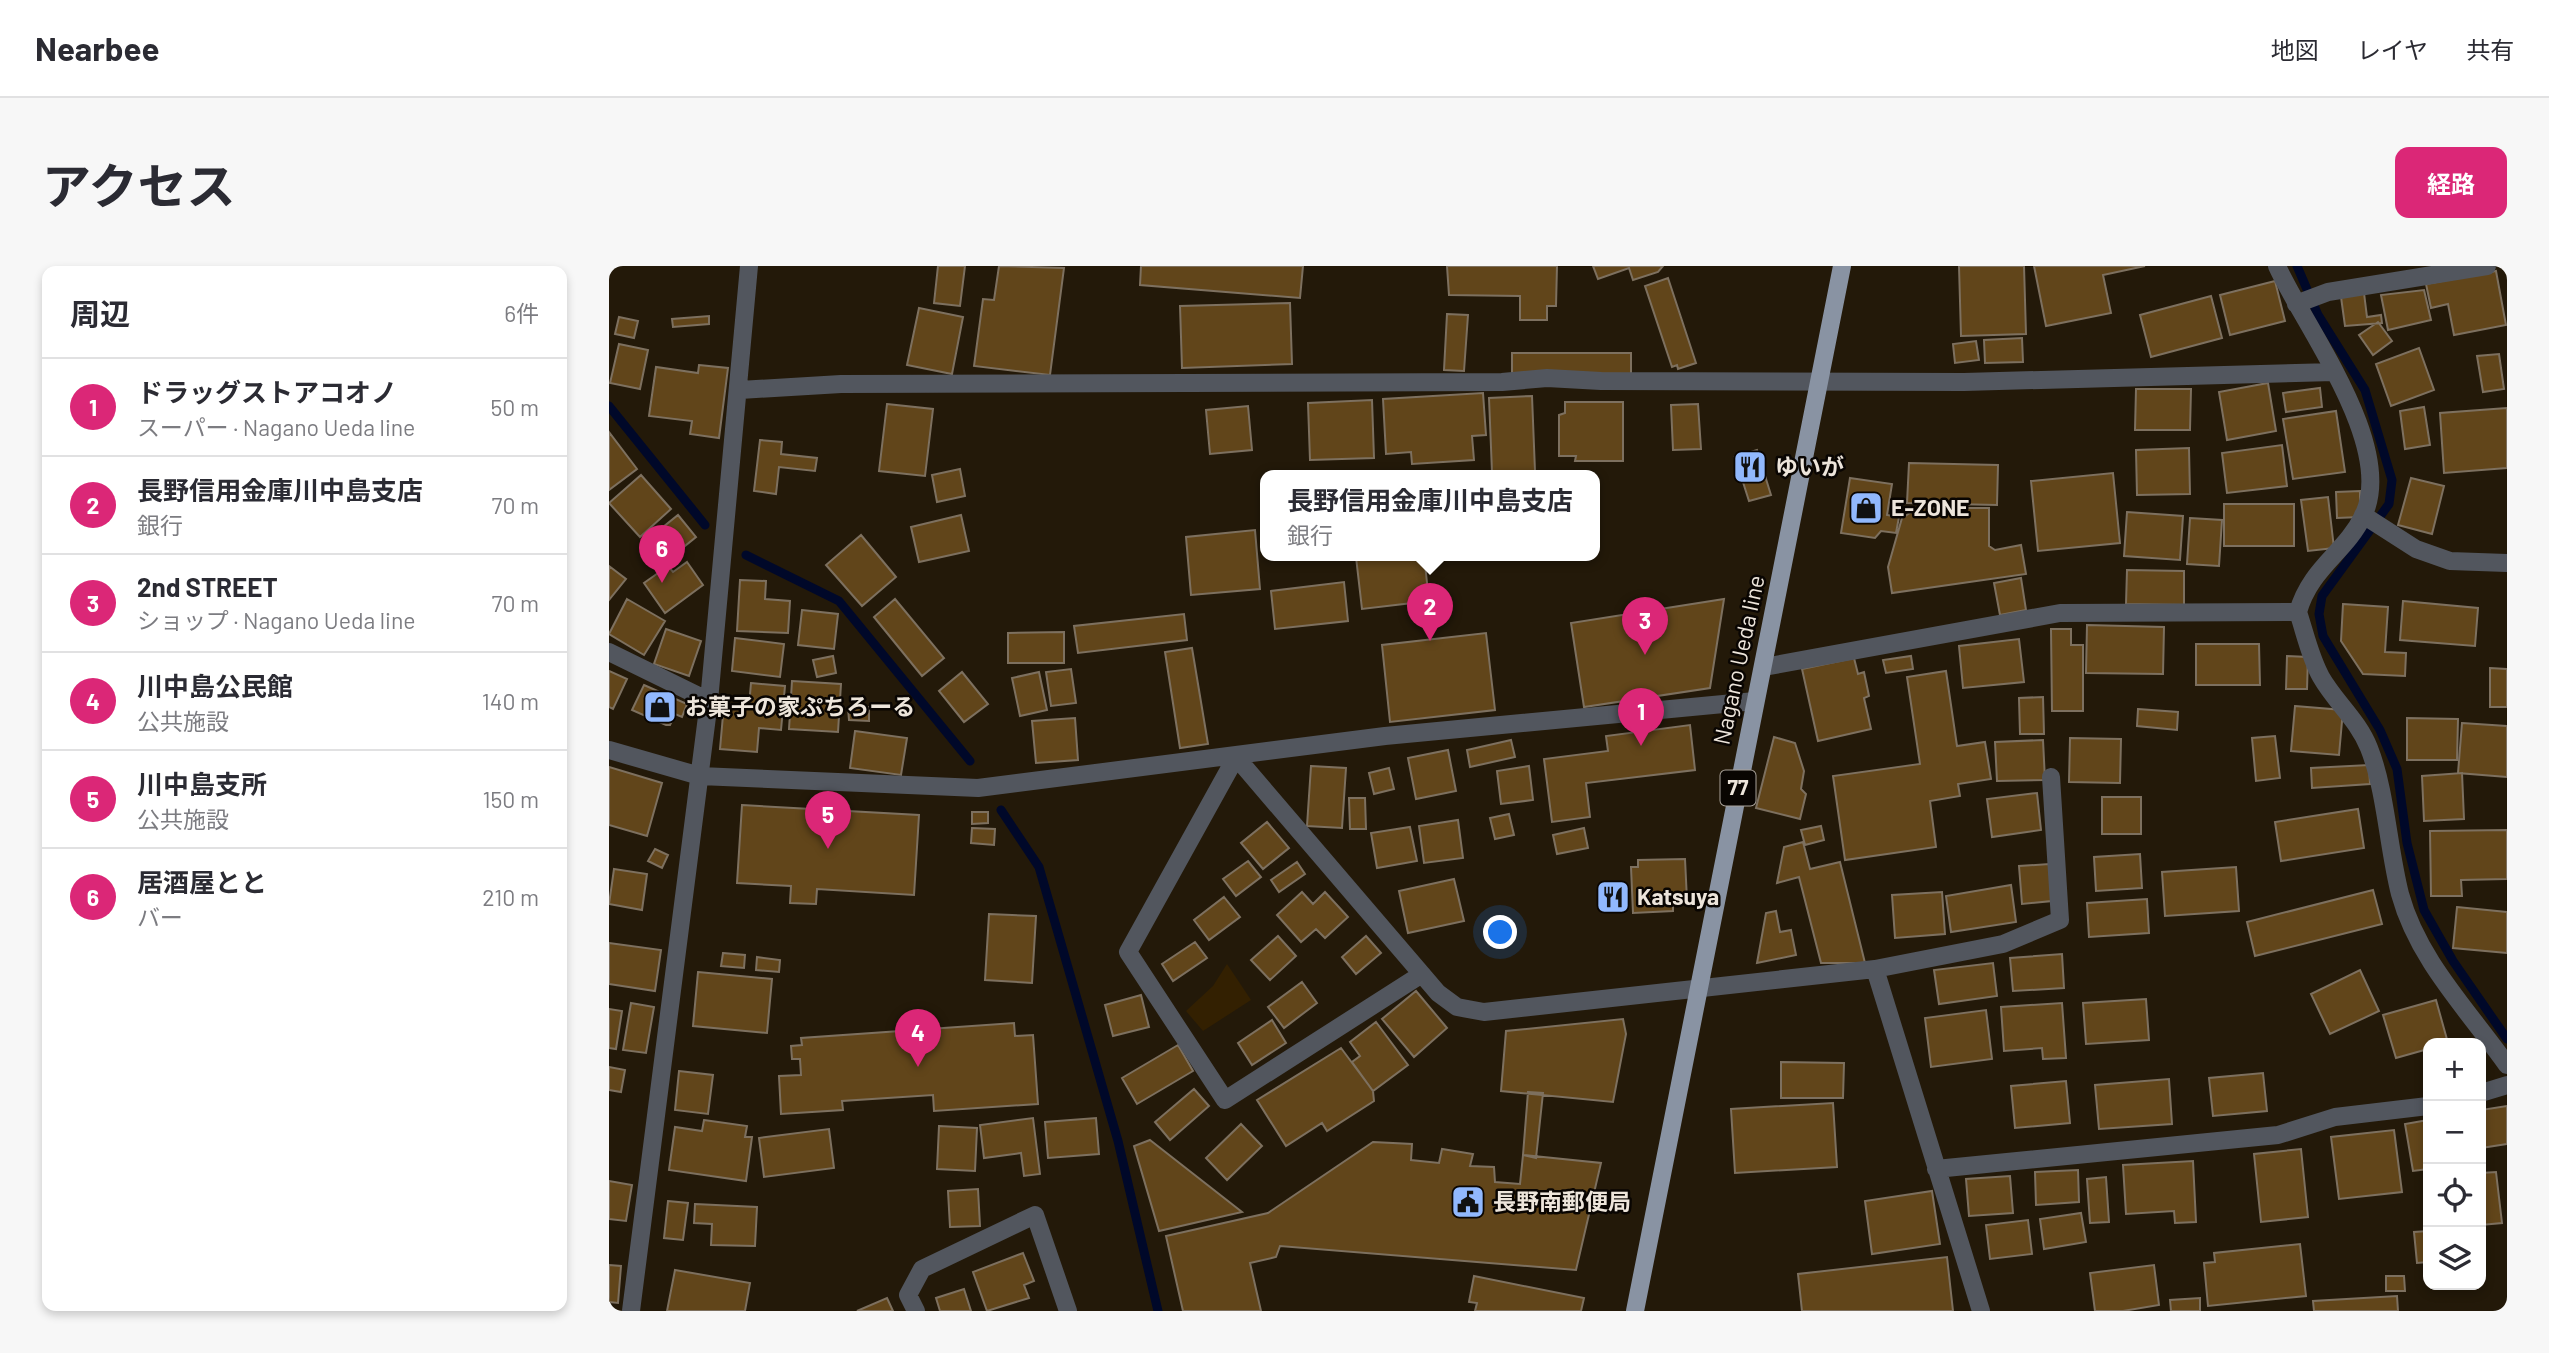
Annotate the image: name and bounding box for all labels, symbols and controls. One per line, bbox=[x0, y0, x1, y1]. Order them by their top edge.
text: Nearbee bbox=[35, 28, 159, 68]
text: 地図 bbox=[2271, 35, 2319, 64]
text: レイヤ bbox=[2357, 35, 2428, 64]
text: 共有 bbox=[2466, 35, 2514, 64]
button: 経路 bbox=[2395, 147, 2507, 218]
text: アクセス bbox=[42, 155, 236, 214]
text: 周辺 bbox=[70, 295, 130, 331]
text: 6件 bbox=[504, 299, 539, 327]
text: ドラッグストアコオノ bbox=[137, 376, 397, 407]
text: 1 bbox=[89, 393, 97, 421]
text: 50 m bbox=[491, 393, 539, 421]
text: スーパー · Nagano Ueda line bbox=[137, 413, 415, 441]
restaurant icon: ゆいが bbox=[1731, 448, 1769, 486]
place label: ゆいが bbox=[1775, 452, 1844, 480]
popup bbox=[1260, 470, 1600, 561]
text: 長野信用金庫川中島支店 bbox=[137, 474, 423, 505]
text: 長野信用金庫川中島支店 bbox=[1287, 484, 1573, 515]
shop icon: E-ZONE bbox=[1847, 489, 1885, 527]
text: 2 bbox=[87, 491, 99, 519]
text: 70 m bbox=[492, 491, 539, 519]
place label: E-ZONE bbox=[1891, 493, 1970, 521]
text: 銀行 bbox=[137, 511, 183, 539]
text: 銀行 bbox=[1287, 521, 1333, 549]
pin: 6 bbox=[639, 525, 685, 583]
text: 2nd STREET bbox=[137, 571, 278, 602]
street label: Nagano Ueda line bbox=[1706, 573, 1770, 747]
pin: 2 bbox=[1407, 583, 1453, 641]
text: 3 bbox=[87, 589, 99, 617]
text: 70 m bbox=[492, 589, 539, 617]
pin: 3 bbox=[1622, 597, 1668, 655]
text: ショップ · Nagano Ueda line bbox=[137, 606, 415, 634]
text: 川中島公民館 bbox=[137, 670, 293, 701]
text: 4 bbox=[86, 687, 100, 715]
text: 140 m bbox=[482, 687, 539, 715]
shop icon: お菓子の家ぷちろーる bbox=[641, 688, 679, 726]
pin: 1 bbox=[1618, 688, 1664, 746]
place label: お菓子の家ぷちろーる bbox=[685, 692, 915, 720]
text: 公共施設 bbox=[137, 707, 229, 735]
text: 川中島支所 bbox=[137, 768, 267, 799]
road number: 77 bbox=[1721, 770, 1755, 806]
text: 5 bbox=[87, 785, 99, 813]
text: 150 m bbox=[483, 785, 539, 813]
pin: 5 bbox=[805, 791, 851, 849]
text: 公共施設 bbox=[137, 805, 229, 833]
text: 居酒屋とと bbox=[137, 866, 267, 897]
restaurant icon: Katsuya bbox=[1594, 878, 1632, 916]
place label: Katsuya bbox=[1637, 882, 1719, 910]
text: 6 bbox=[87, 883, 99, 911]
text: 210 m bbox=[482, 883, 539, 911]
text: バー bbox=[137, 903, 183, 931]
your location bbox=[1483, 915, 1517, 949]
pin: 4 bbox=[895, 1009, 941, 1067]
map controls bbox=[2423, 1038, 2486, 1290]
button: + bbox=[2423, 1038, 2486, 1101]
button: − bbox=[2423, 1101, 2486, 1164]
button: locate bbox=[2423, 1164, 2486, 1227]
public building icon: 長野南郵便局 bbox=[1449, 1183, 1487, 1221]
place label: 長野南郵便局 bbox=[1493, 1187, 1631, 1215]
button: layers bbox=[2423, 1227, 2486, 1290]

